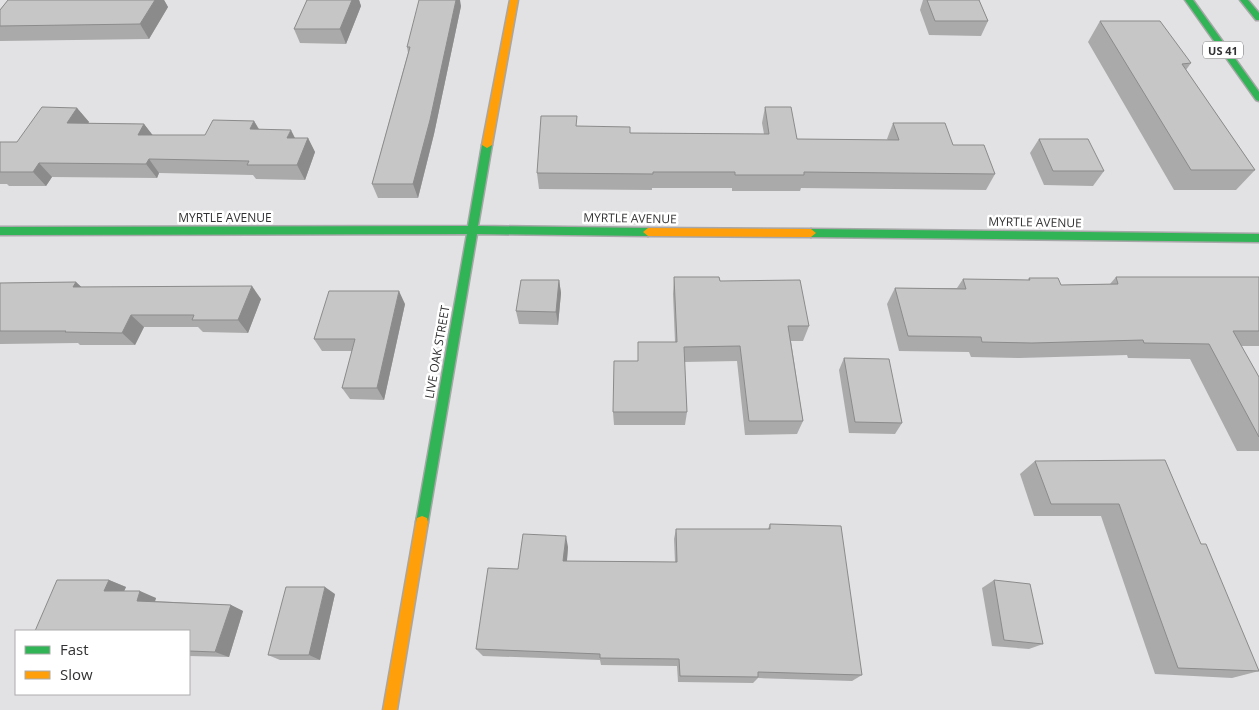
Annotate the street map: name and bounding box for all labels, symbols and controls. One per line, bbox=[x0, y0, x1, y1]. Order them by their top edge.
road number: US 41 bbox=[1203, 42, 1243, 58]
street label: MYRTLE AVENUE bbox=[178, 209, 272, 226]
street label: MYRTLE AVENUE bbox=[583, 209, 677, 227]
street label: MYRTLE AVENUE bbox=[988, 213, 1082, 231]
street label: LIVE OAK STREET bbox=[420, 304, 454, 400]
legend bbox=[15, 630, 190, 695]
text: Fast bbox=[60, 639, 89, 659]
text: Slow bbox=[60, 664, 93, 684]

